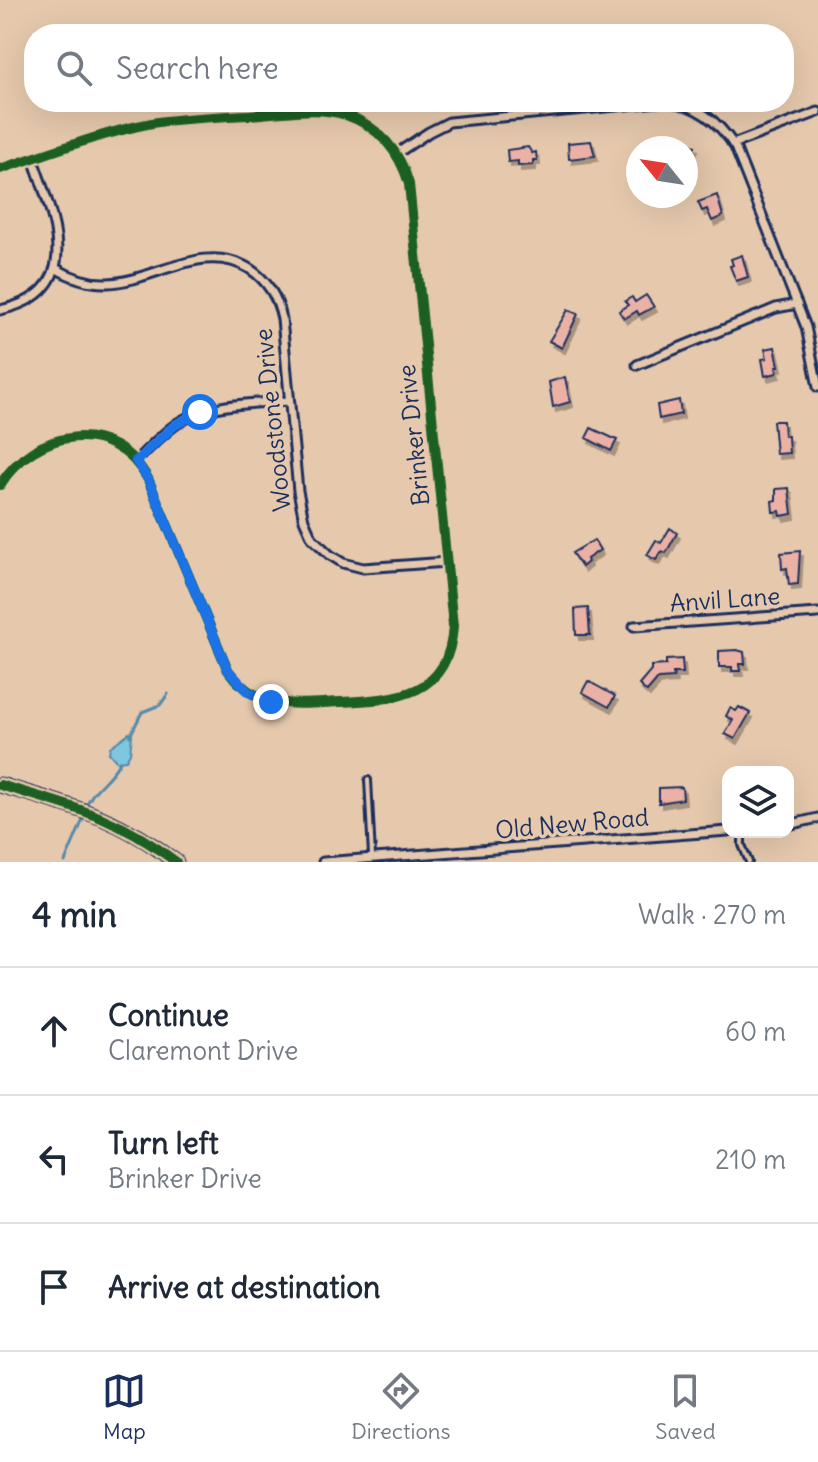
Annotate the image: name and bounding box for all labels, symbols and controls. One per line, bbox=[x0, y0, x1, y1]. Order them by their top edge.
search box bbox=[24, 24, 794, 112]
icon: search bbox=[52, 46, 96, 90]
text: Search here bbox=[116, 49, 279, 87]
north arrow bbox=[626, 136, 698, 208]
street label: Woodstone Drive bbox=[247, 327, 297, 513]
street label: Brinker Drive bbox=[391, 363, 435, 507]
route start bbox=[182, 394, 218, 430]
street label: Anvil Lane bbox=[669, 580, 781, 618]
route end bbox=[253, 684, 289, 720]
map controls bbox=[722, 766, 794, 838]
button: layers bbox=[722, 766, 794, 838]
street label: Old New Road bbox=[494, 801, 650, 845]
text: 4 min bbox=[32, 893, 117, 936]
text: Walk · 270 m bbox=[638, 898, 786, 931]
text: Continue bbox=[108, 996, 229, 1034]
icon: ahead bbox=[32, 1009, 76, 1053]
text: 60 m bbox=[725, 1015, 786, 1048]
text: Claremont Drive bbox=[108, 1034, 298, 1067]
text: Turn left bbox=[108, 1124, 219, 1162]
icon: left bbox=[32, 1137, 76, 1181]
text: 210 m bbox=[715, 1143, 786, 1176]
text: Brinker Drive bbox=[108, 1162, 262, 1195]
icon: arrive bbox=[32, 1265, 76, 1309]
text: Arrive at destination bbox=[108, 1268, 380, 1306]
tab: Map bbox=[102, 1369, 146, 1445]
tab: Directions bbox=[351, 1369, 451, 1445]
tab: Saved bbox=[655, 1369, 716, 1445]

